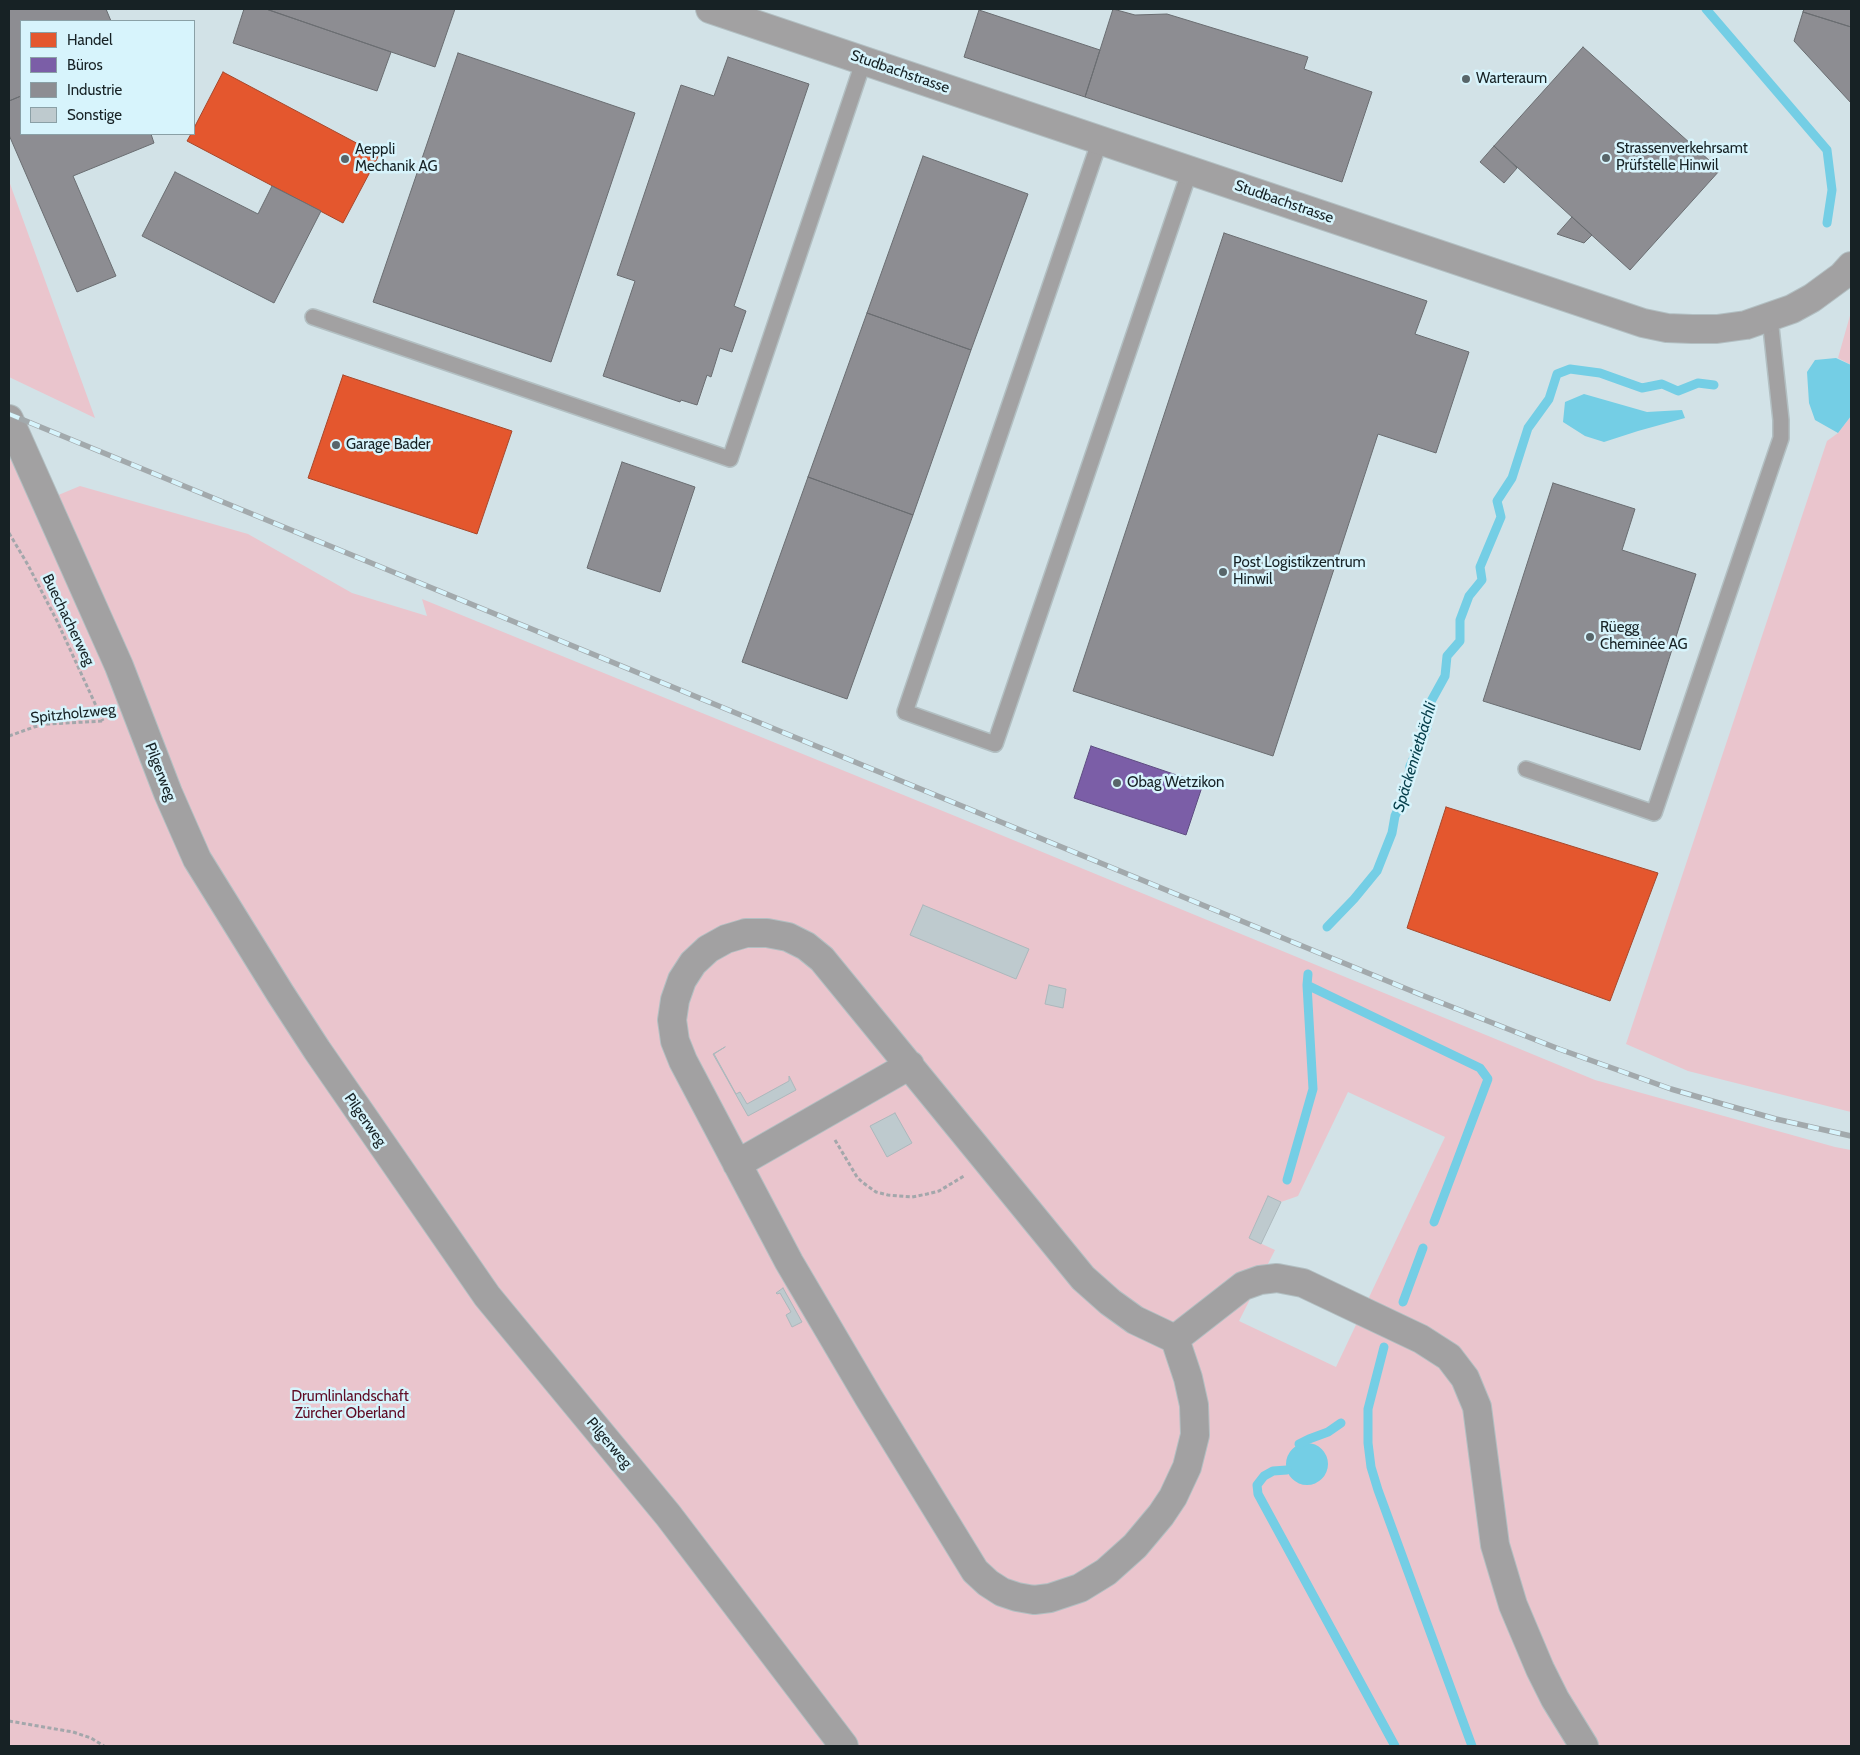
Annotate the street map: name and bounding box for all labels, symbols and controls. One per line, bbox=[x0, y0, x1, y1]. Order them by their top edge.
legend bbox=[20, 20, 195, 135]
text: Handel bbox=[67, 31, 113, 49]
street label: Studbachstrasse bbox=[848, 47, 952, 97]
text: Büros bbox=[67, 56, 103, 74]
place label: Warteraum bbox=[1476, 70, 1547, 88]
marker: Warteraum bbox=[1460, 73, 1472, 85]
text: Industrie bbox=[67, 81, 122, 99]
text: Sonstige bbox=[67, 106, 122, 124]
place label: Strassenverkehrsamt Prüfstelle Hinwil bbox=[1616, 140, 1748, 175]
place label: Aeppli Mechanik AG bbox=[355, 141, 438, 176]
marker: Strassenverkehrsamt Prüfstelle Hinwil bbox=[1600, 152, 1612, 164]
marker: Aeppli Mechanik AG bbox=[339, 153, 351, 165]
street label: Studbachstrasse bbox=[1232, 177, 1336, 227]
place label: Garage Bader bbox=[346, 436, 431, 454]
marker: Garage Bader bbox=[330, 439, 342, 451]
place label: Post Logistikzentrum Hinwil bbox=[1233, 554, 1366, 589]
marker: Post Logistikzentrum Hinwil bbox=[1217, 566, 1229, 578]
street label: Buechacherweg bbox=[38, 571, 98, 669]
place label: Rüegg Cheminée AG bbox=[1600, 619, 1688, 654]
marker: Rüegg Cheminée AG bbox=[1584, 631, 1596, 643]
water label: Späckenrietbächli bbox=[1389, 700, 1441, 814]
street label: Spitzholzweg bbox=[30, 701, 116, 727]
street label: Pilgerweg bbox=[141, 740, 179, 804]
place label: Obag Wetzikon bbox=[1127, 774, 1224, 792]
marker: Obag Wetzikon bbox=[1111, 777, 1123, 789]
street label: Pilgerweg bbox=[340, 1090, 390, 1150]
park label: Drumlinlandschaft Zürcher Oberland bbox=[291, 1388, 409, 1423]
street label: Pilgerweg bbox=[582, 1414, 636, 1472]

